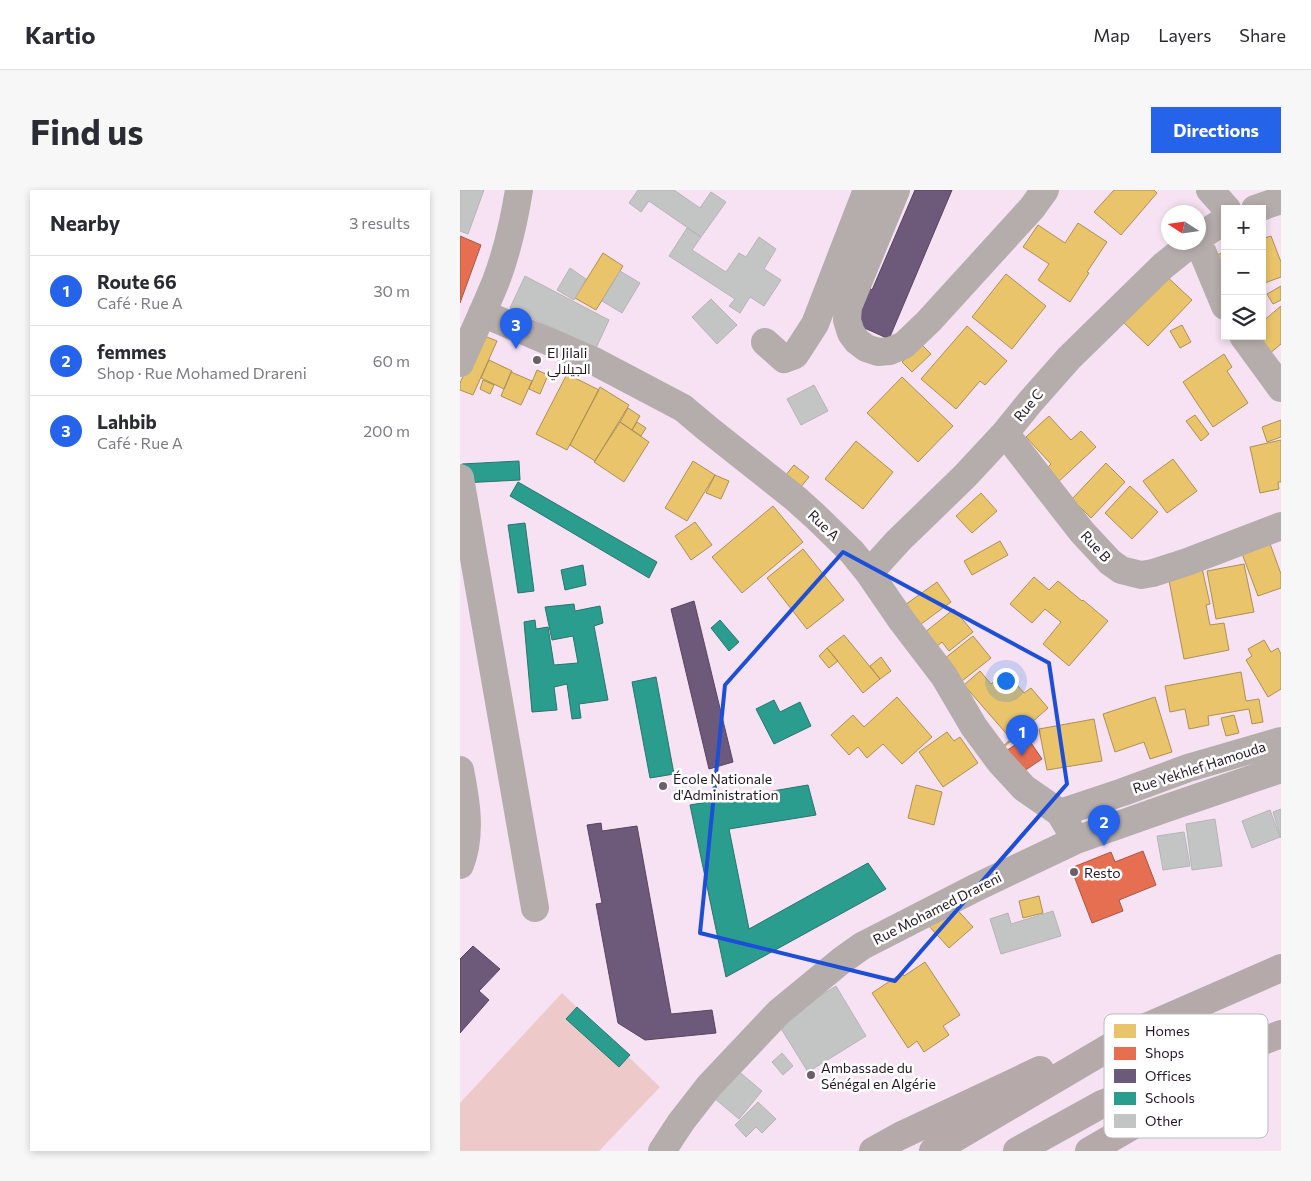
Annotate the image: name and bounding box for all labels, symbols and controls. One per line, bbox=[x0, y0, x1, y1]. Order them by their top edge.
text: Kartio bbox=[25, 20, 95, 49]
text: Map bbox=[1093, 24, 1130, 46]
text: Layers bbox=[1158, 24, 1211, 46]
text: Share bbox=[1239, 24, 1286, 46]
button: Directions bbox=[1151, 107, 1281, 153]
text: Find us bbox=[30, 109, 144, 152]
north arrow bbox=[1161, 205, 1206, 250]
map controls bbox=[1221, 205, 1266, 340]
button: + bbox=[1221, 205, 1266, 250]
text: Nearby bbox=[50, 210, 120, 235]
text: 3 results bbox=[349, 213, 410, 232]
button: − bbox=[1221, 250, 1266, 295]
text: Route 66 bbox=[97, 270, 177, 293]
text: 1 bbox=[62, 281, 70, 300]
text: 30 m bbox=[373, 281, 410, 300]
text: Café · Rue A bbox=[97, 293, 183, 312]
button: layers bbox=[1221, 295, 1266, 340]
pin: 3 bbox=[500, 308, 532, 349]
text: femmes bbox=[97, 340, 166, 363]
place label: El Jilali الجيلالي bbox=[547, 344, 591, 381]
text: 2 bbox=[61, 351, 71, 370]
text: 60 m bbox=[373, 351, 410, 370]
marker: El Jilali الجيلالي bbox=[531, 354, 543, 366]
text: Shop · Rue Mohamed Drareni bbox=[97, 363, 307, 382]
street label: Rue C bbox=[1010, 385, 1046, 425]
text: Lahbib bbox=[97, 410, 157, 433]
text: 3 bbox=[61, 421, 71, 440]
text: 200 m bbox=[363, 421, 410, 440]
text: Café · Rue A bbox=[97, 433, 183, 452]
street label: Rue A bbox=[805, 506, 843, 544]
street label: Rue B bbox=[1077, 527, 1115, 565]
your location bbox=[993, 668, 1019, 694]
pin: 1 bbox=[1006, 715, 1038, 756]
street label: Rue Yekhlef Hamouda bbox=[1130, 737, 1268, 797]
place label: École Nationale d'Administration bbox=[673, 770, 779, 803]
marker: École Nationale d'Administration bbox=[657, 780, 669, 792]
pin: 2 bbox=[1088, 805, 1120, 846]
place label: Resto bbox=[1084, 864, 1121, 881]
marker: Resto bbox=[1068, 866, 1080, 878]
street label: Rue Mohamed Drareni bbox=[870, 868, 1004, 948]
legend bbox=[1104, 1014, 1268, 1138]
text: Homes bbox=[1145, 1022, 1190, 1039]
text: Shops bbox=[1145, 1044, 1184, 1061]
place label: Ambassade du Sénégal en Algérie bbox=[821, 1059, 936, 1092]
text: Offices bbox=[1145, 1067, 1191, 1084]
marker: Ambassade du Sénégal en Algérie bbox=[805, 1069, 817, 1081]
text: Schools bbox=[1145, 1089, 1195, 1106]
text: Other bbox=[1145, 1112, 1184, 1129]

